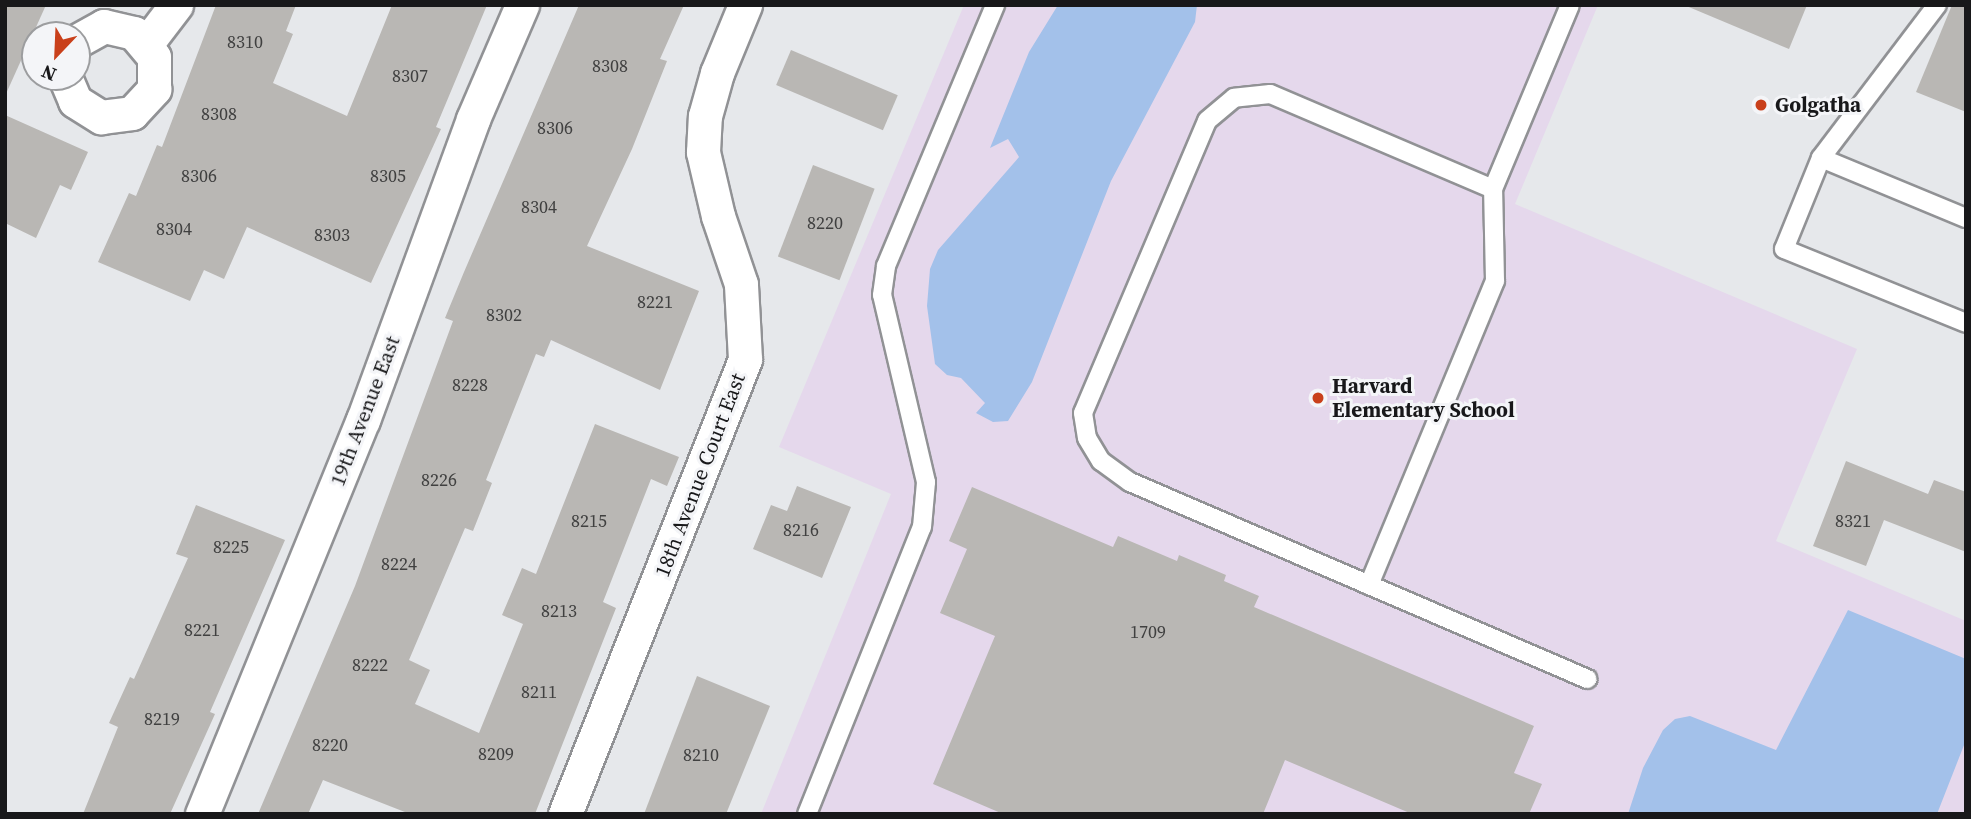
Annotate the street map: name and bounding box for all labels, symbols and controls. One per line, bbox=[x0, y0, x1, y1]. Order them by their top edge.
north arrow bbox=[21, 21, 91, 91]
house number: 8310 bbox=[227, 31, 263, 53]
house number: 8308 bbox=[592, 55, 628, 77]
text: N bbox=[37, 59, 60, 88]
house number: 8307 bbox=[392, 65, 428, 87]
place label: Golgatha bbox=[1775, 92, 1861, 118]
marker: Golgatha bbox=[1753, 97, 1769, 113]
house number: 8308 bbox=[201, 103, 237, 125]
house number: 8306 bbox=[537, 117, 573, 139]
house number: 8306 bbox=[181, 165, 217, 187]
house number: 8305 bbox=[370, 165, 406, 187]
house number: 8304 bbox=[521, 196, 557, 218]
house number: 8220 bbox=[807, 212, 843, 234]
house number: 8304 bbox=[156, 218, 192, 240]
house number: 8303 bbox=[314, 224, 350, 246]
house number: 8221 bbox=[637, 291, 673, 313]
house number: 8302 bbox=[486, 304, 522, 326]
street label: 19th Avenue East bbox=[325, 333, 405, 489]
street label: 18th Avenue Court East bbox=[649, 370, 751, 580]
place label: Harvard Elementary School bbox=[1332, 373, 1515, 423]
house number: 8228 bbox=[452, 374, 488, 396]
marker: Harvard Elementary School bbox=[1310, 390, 1326, 406]
house number: 8226 bbox=[421, 469, 457, 491]
house number: 8215 bbox=[571, 510, 607, 532]
house number: 8321 bbox=[1835, 510, 1871, 532]
house number: 8216 bbox=[783, 519, 819, 541]
house number: 8225 bbox=[213, 536, 249, 558]
house number: 8224 bbox=[381, 553, 417, 575]
house number: 8213 bbox=[541, 600, 577, 622]
house number: 8221 bbox=[184, 619, 220, 641]
house number: 1709 bbox=[1130, 621, 1166, 643]
house number: 8222 bbox=[352, 654, 388, 676]
house number: 8211 bbox=[521, 681, 557, 703]
house number: 8219 bbox=[144, 708, 180, 730]
house number: 8220 bbox=[312, 734, 348, 756]
house number: 8209 bbox=[478, 743, 514, 765]
house number: 8210 bbox=[683, 744, 719, 766]

